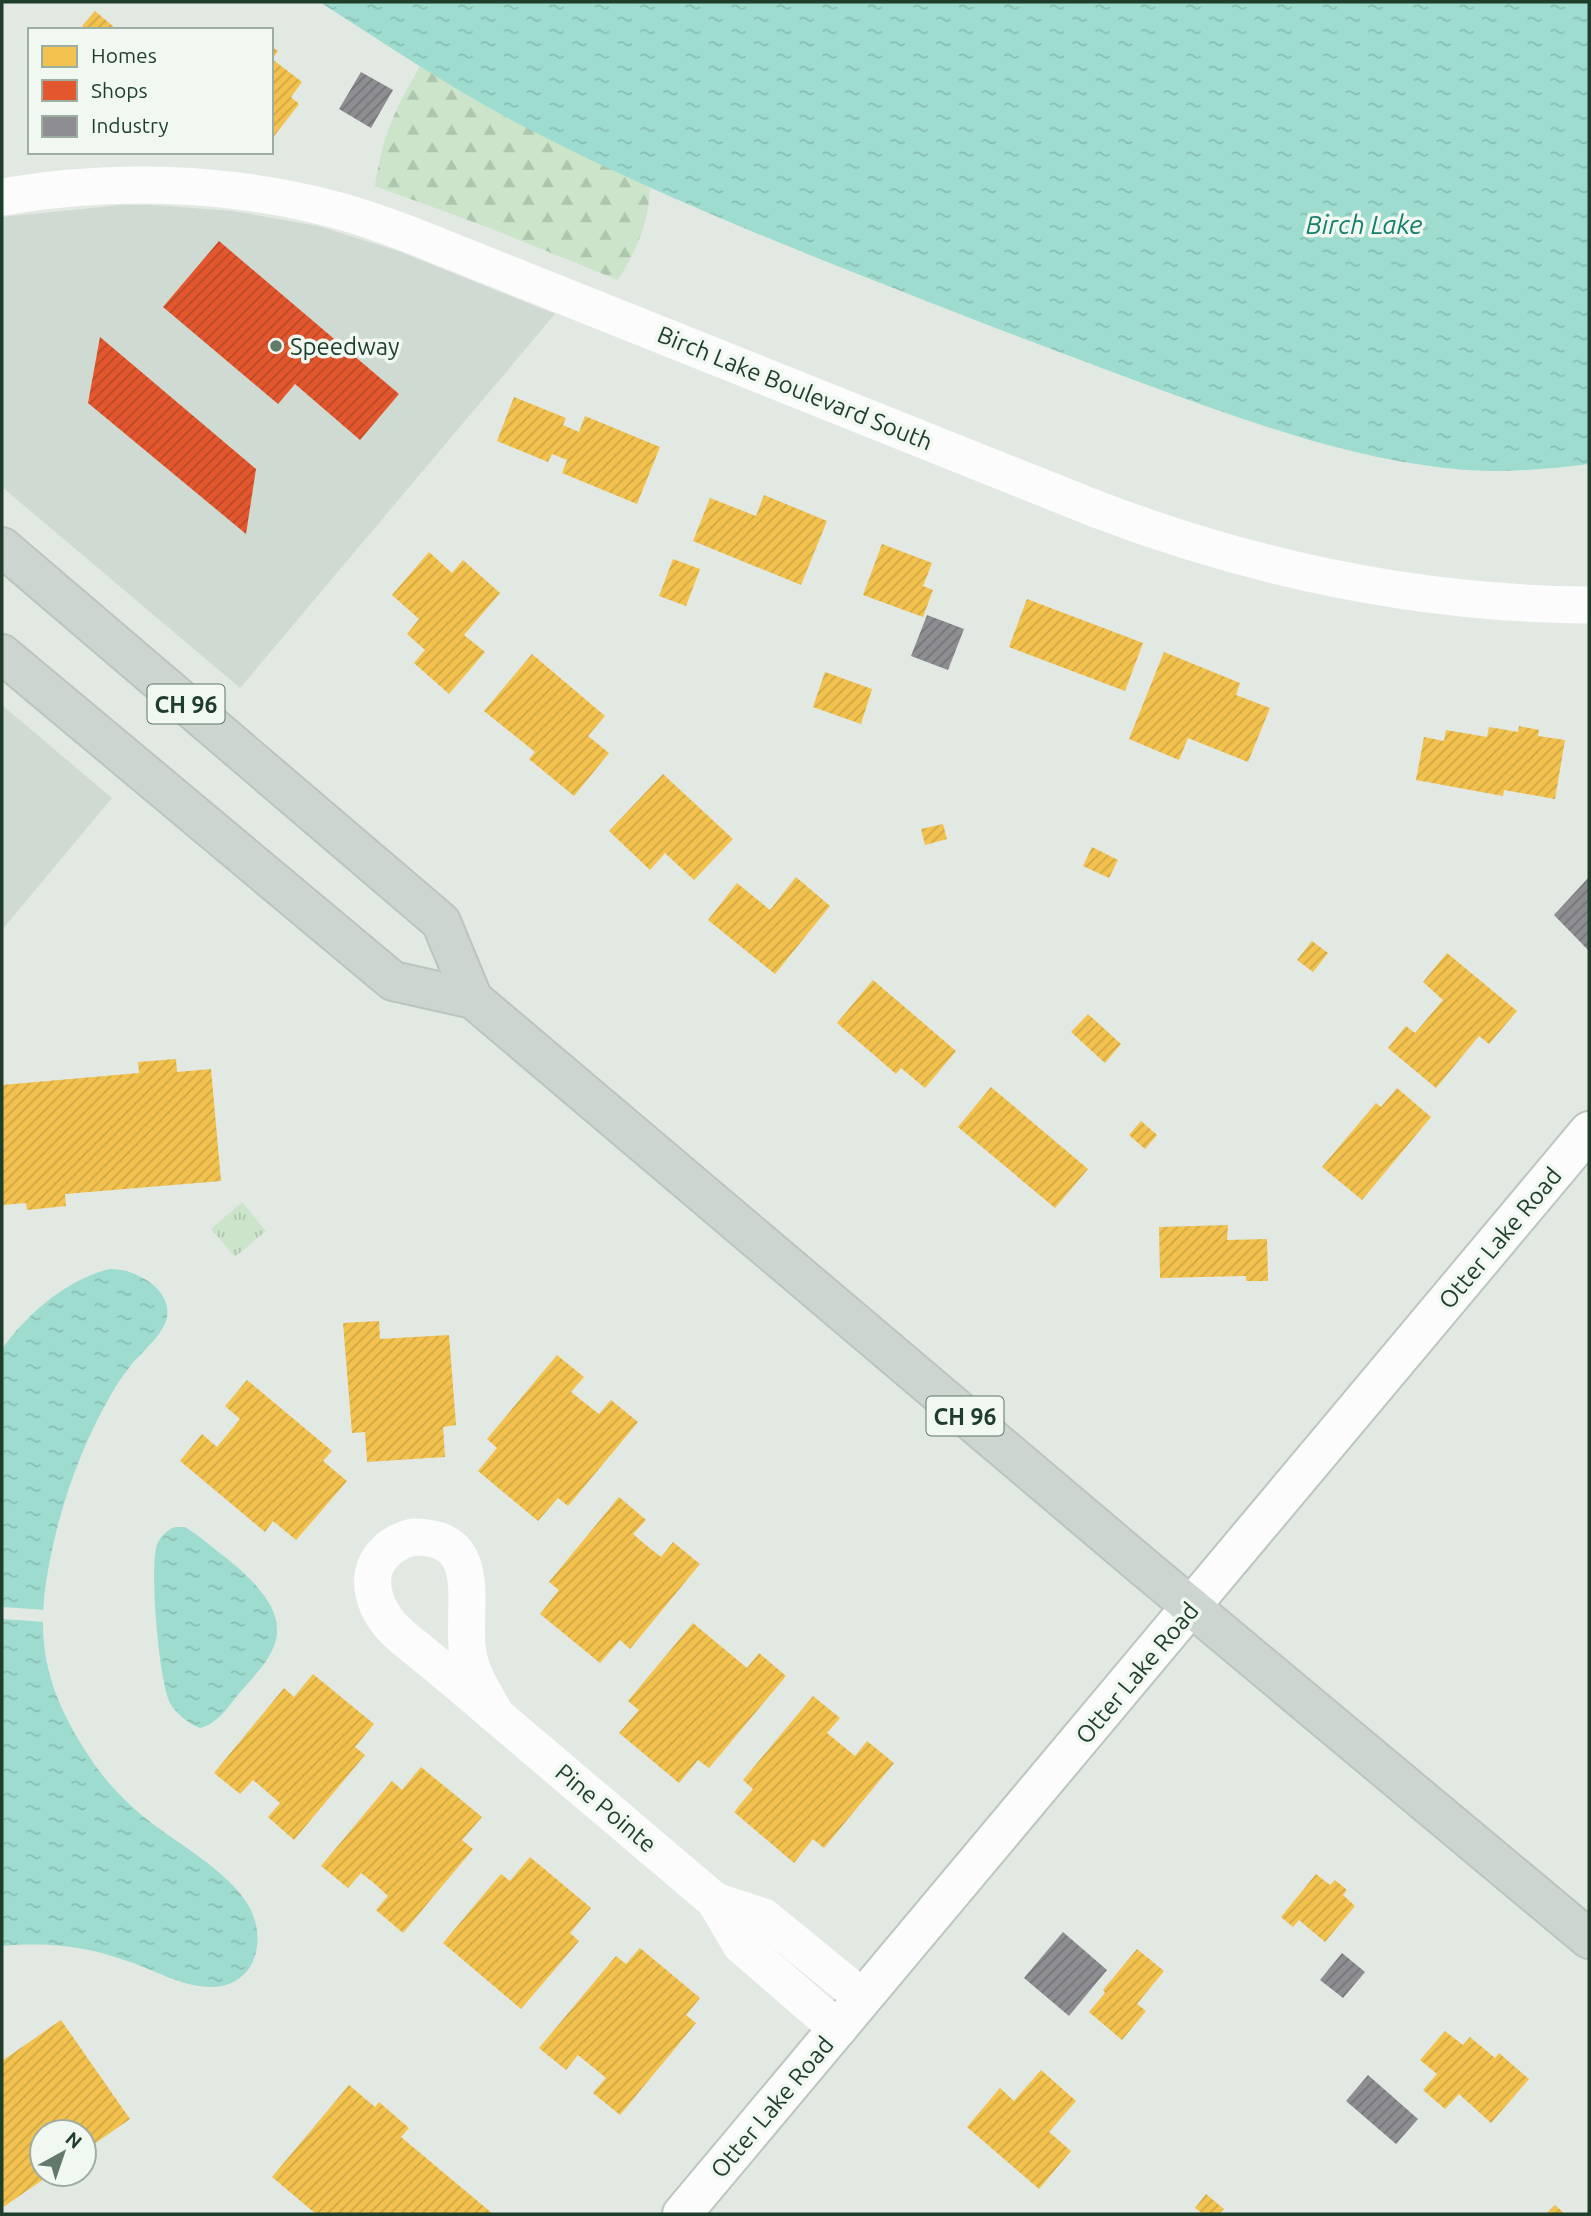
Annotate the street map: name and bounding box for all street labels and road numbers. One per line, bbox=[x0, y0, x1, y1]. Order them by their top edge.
street label: Birch Lake Boulevard South bbox=[654, 320, 936, 456]
road number: CH 96 bbox=[148, 684, 224, 724]
street label: Otter Lake Road bbox=[1433, 1162, 1567, 1314]
road number: CH 96 bbox=[926, 1396, 1004, 1436]
street label: Otter Lake Road bbox=[1070, 1597, 1204, 1749]
street label: Pine Pointe bbox=[550, 1758, 662, 1858]
street label: Otter Lake Road bbox=[705, 2031, 839, 2183]

